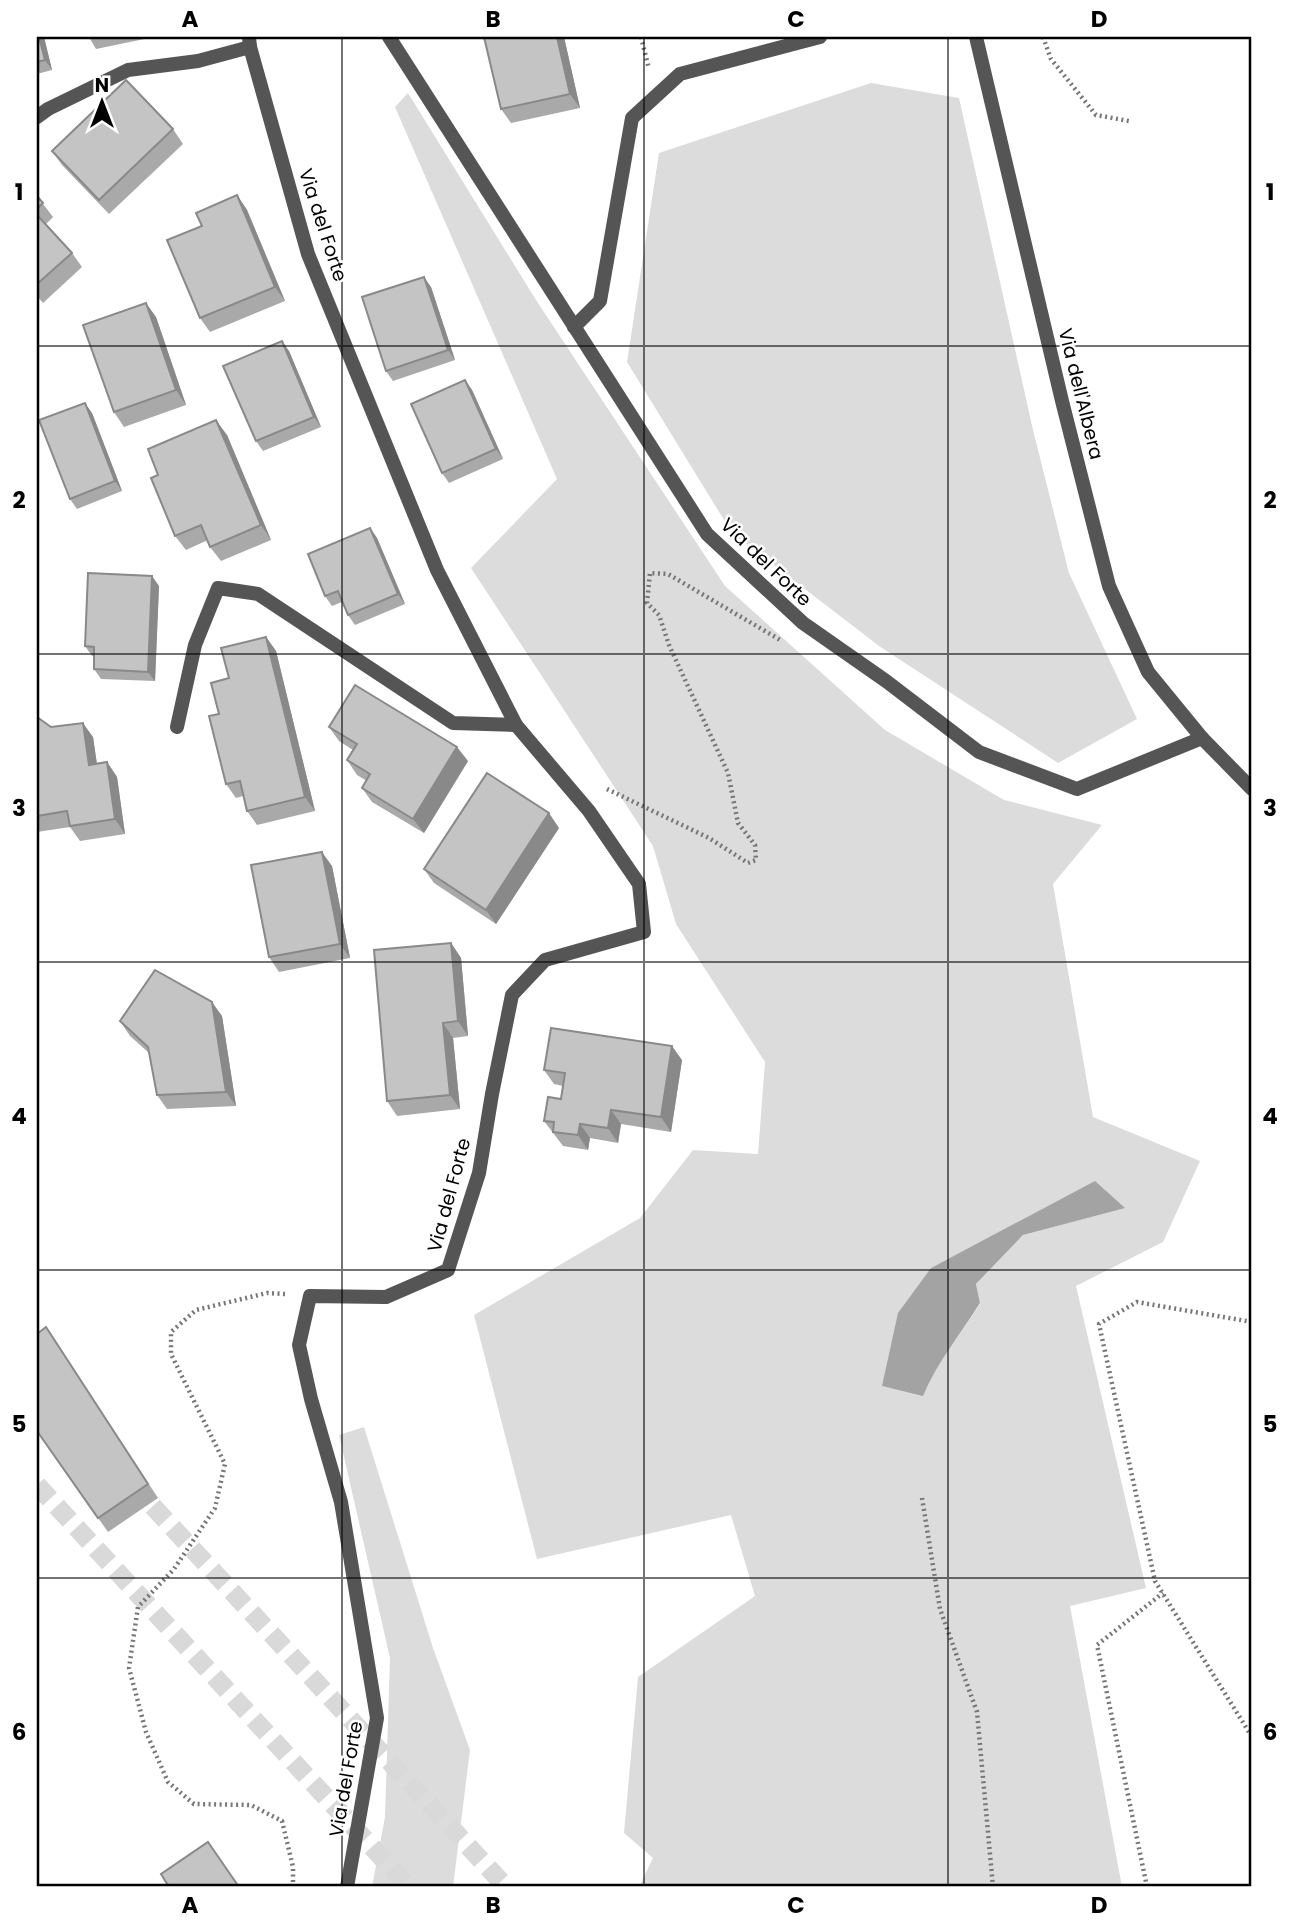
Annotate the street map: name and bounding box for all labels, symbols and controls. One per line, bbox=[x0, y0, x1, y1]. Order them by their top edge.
text: A bbox=[182, 3, 199, 35]
text: B bbox=[485, 3, 501, 35]
text: C bbox=[787, 3, 805, 35]
text: D bbox=[1091, 3, 1107, 35]
north arrow bbox=[66, 66, 136, 136]
text: N bbox=[95, 72, 109, 99]
street label: Via del Forte bbox=[292, 165, 354, 285]
text: 1 bbox=[15, 176, 23, 208]
text: 1 bbox=[1266, 176, 1274, 208]
street label: Via dell'Albera bbox=[1052, 325, 1110, 463]
text: 2 bbox=[12, 484, 26, 516]
text: 2 bbox=[1263, 484, 1277, 516]
street label: Via del Forte bbox=[714, 512, 818, 612]
text: 3 bbox=[12, 792, 26, 824]
text: 3 bbox=[1263, 792, 1277, 824]
text: 4 bbox=[11, 1100, 27, 1132]
text: 4 bbox=[1262, 1100, 1278, 1132]
street label: Via del Forte bbox=[421, 1135, 477, 1255]
text: 5 bbox=[12, 1408, 26, 1440]
text: 5 bbox=[1263, 1408, 1277, 1440]
text: 6 bbox=[12, 1716, 26, 1748]
text: 6 bbox=[1263, 1716, 1277, 1748]
street label: Via del Forte bbox=[323, 1719, 369, 1839]
text: A bbox=[182, 1889, 199, 1921]
text: B bbox=[485, 1889, 501, 1921]
text: C bbox=[787, 1889, 805, 1921]
text: D bbox=[1091, 1889, 1107, 1921]

